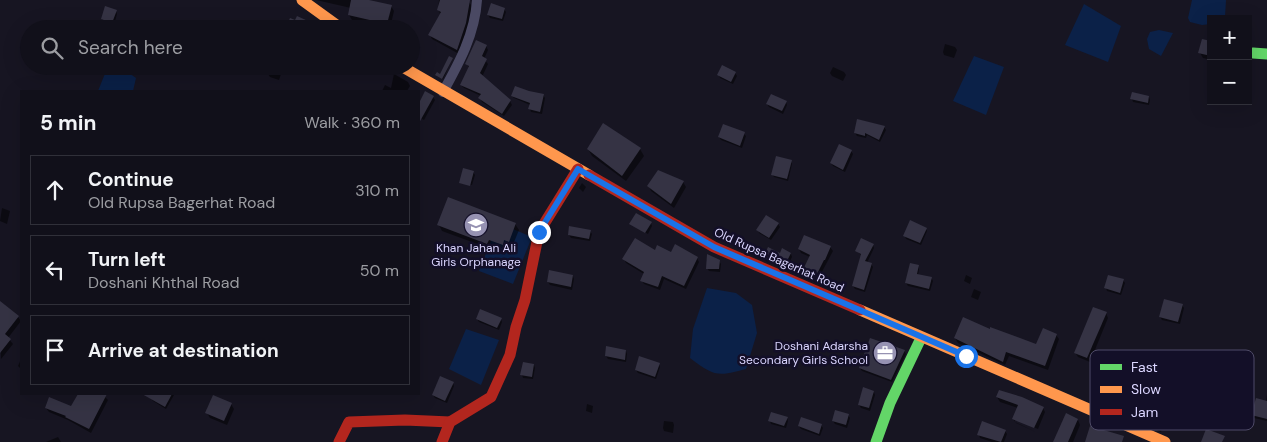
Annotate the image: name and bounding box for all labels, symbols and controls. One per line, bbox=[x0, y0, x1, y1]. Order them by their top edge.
map controls bbox=[1207, 15, 1252, 105]
button: + bbox=[1207, 15, 1252, 60]
search box bbox=[20, 20, 420, 75]
icon: search bbox=[38, 34, 66, 62]
text: Search here bbox=[78, 35, 183, 60]
button: − bbox=[1207, 60, 1252, 105]
text: 5 min bbox=[40, 109, 96, 137]
text: Walk · 360 m bbox=[304, 112, 400, 133]
text: Continue bbox=[88, 167, 174, 192]
icon: ahead bbox=[41, 176, 69, 204]
text: 310 m bbox=[355, 180, 399, 201]
text: Old Rupsa Bagerhat Road bbox=[88, 192, 275, 213]
school or university icon: Khan Jahan Ali Girls Orphanage bbox=[463, 212, 489, 238]
route end bbox=[528, 221, 551, 244]
street label: Old Rupsa Bagerhat Road bbox=[712, 224, 846, 296]
place label: Khan Jahan Ali Girls Orphanage bbox=[431, 240, 521, 270]
text: Turn left bbox=[88, 247, 166, 272]
icon: left bbox=[41, 256, 69, 284]
text: 50 m bbox=[360, 260, 399, 281]
text: Doshani Khthal Road bbox=[88, 272, 240, 293]
icon: arrive bbox=[41, 336, 69, 364]
text: Arrive at destination bbox=[88, 338, 279, 363]
place label: Doshani Adarsha Secondary Girls School bbox=[739, 338, 868, 368]
office icon: Doshani Adarsha Secondary Girls School bbox=[872, 340, 898, 366]
route start bbox=[955, 345, 978, 368]
legend bbox=[1090, 350, 1254, 430]
text: Fast bbox=[1131, 358, 1158, 376]
text: Slow bbox=[1131, 380, 1161, 398]
text: Jam bbox=[1131, 403, 1158, 421]

